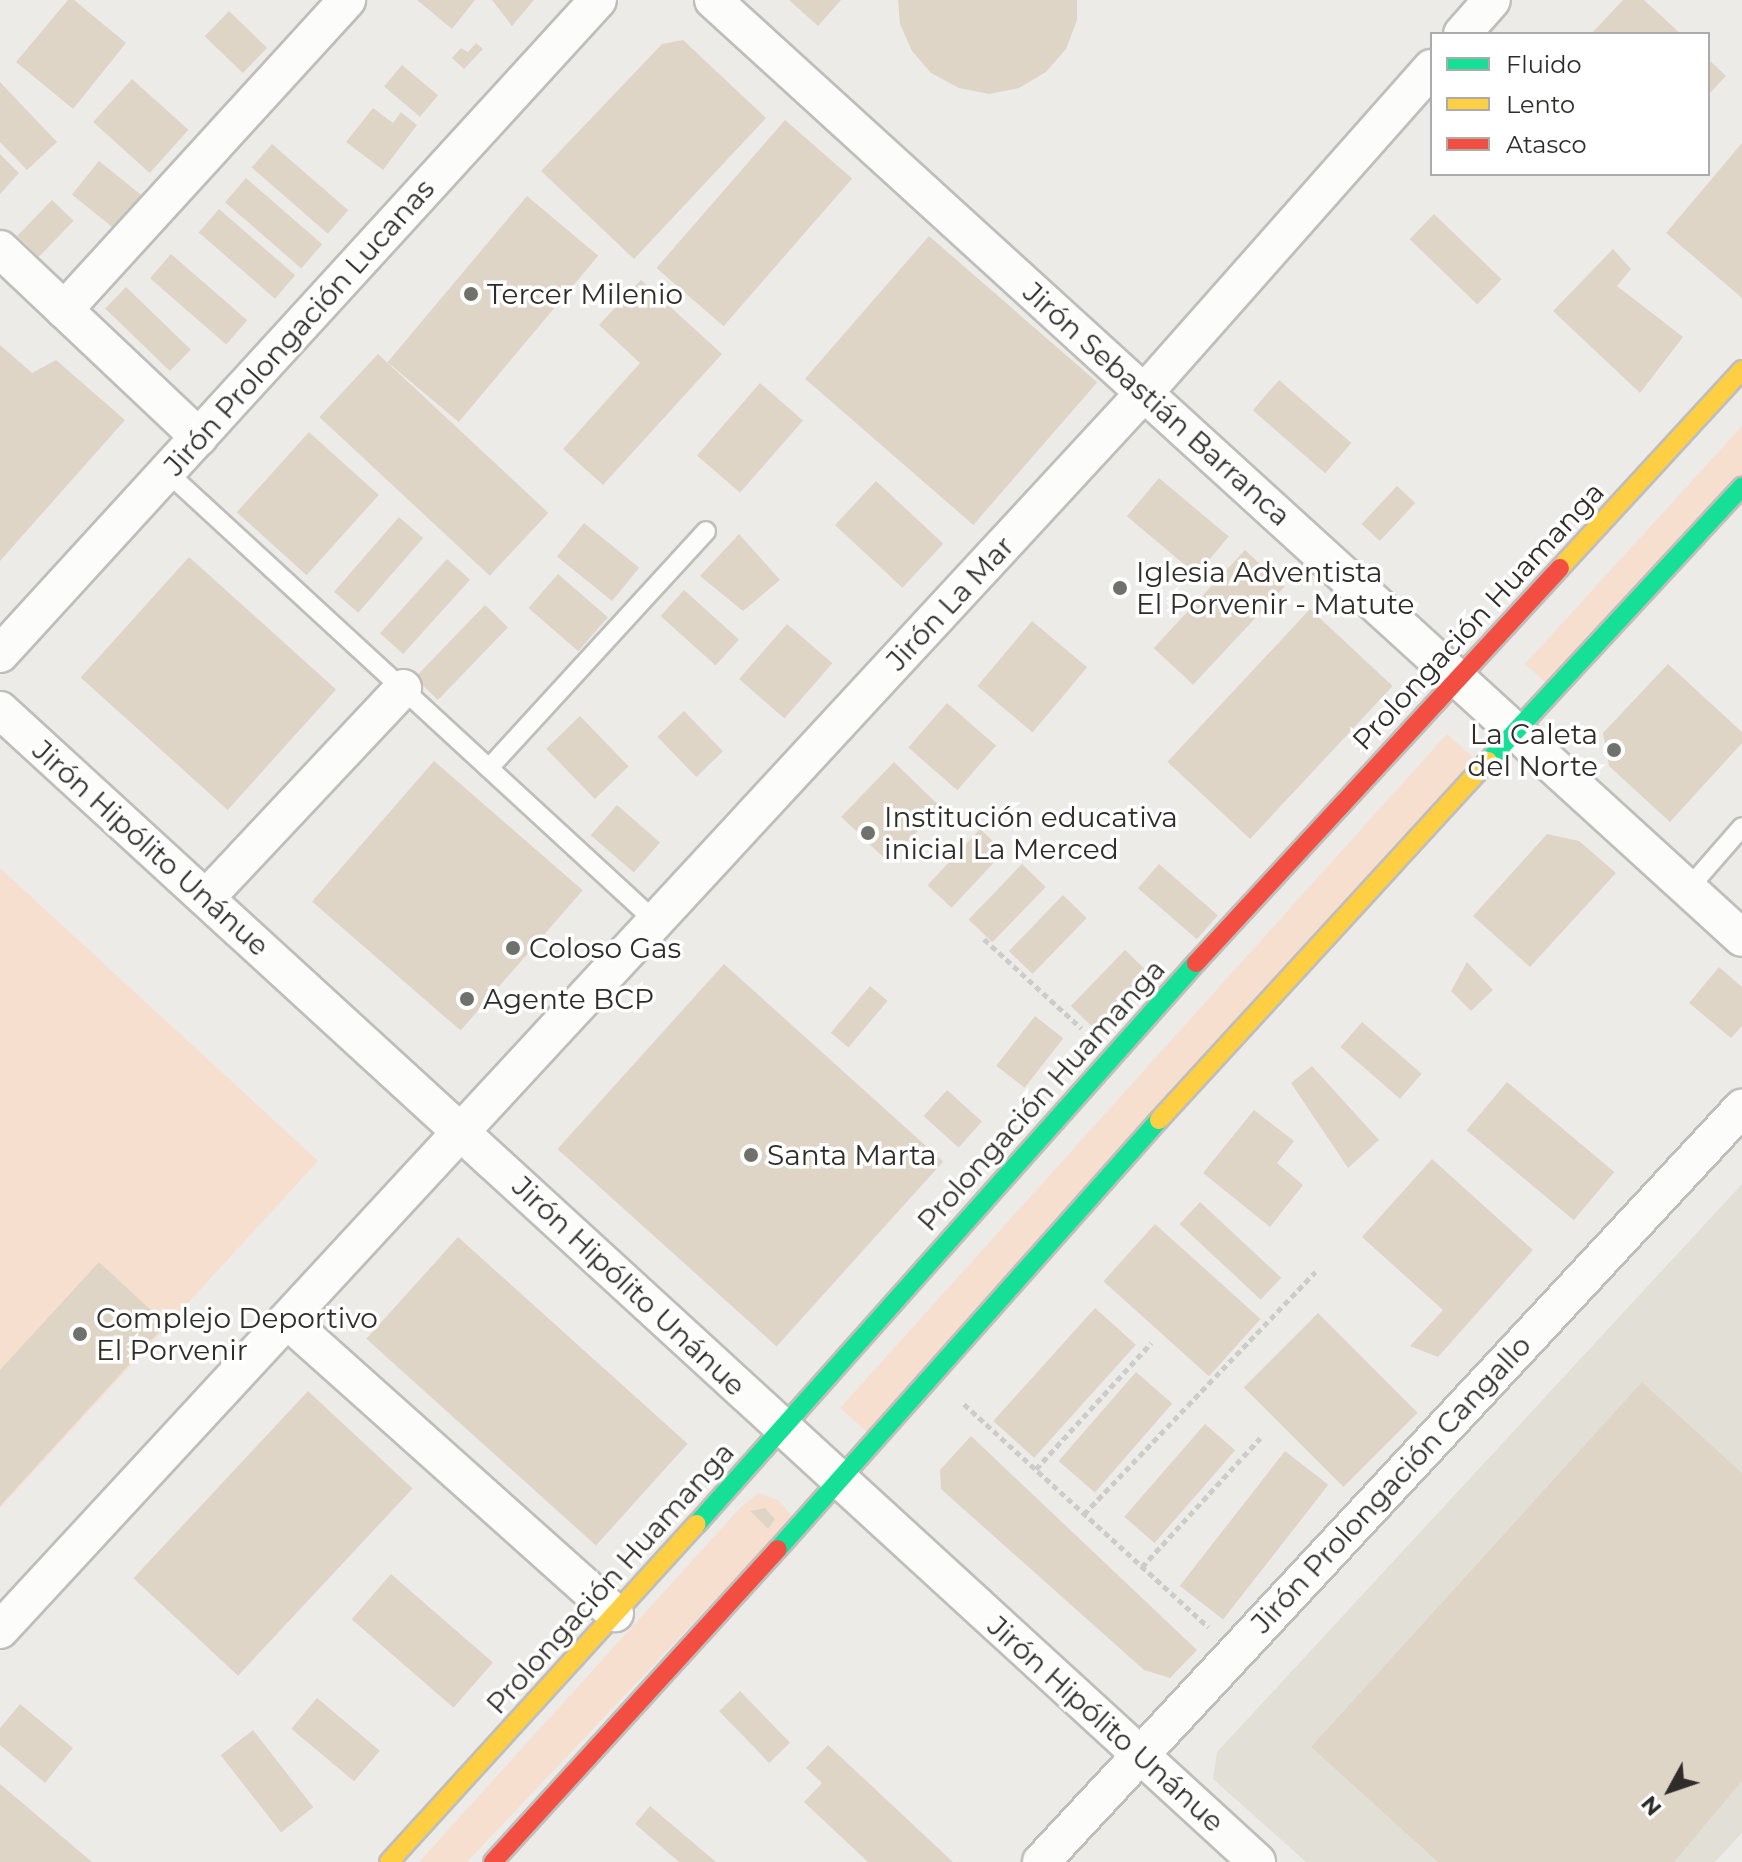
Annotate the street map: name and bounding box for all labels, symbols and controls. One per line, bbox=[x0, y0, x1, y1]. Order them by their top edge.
legend bbox=[1430, 32, 1710, 176]
text: Fluido bbox=[1506, 50, 1582, 79]
text: Lento bbox=[1506, 90, 1575, 119]
text: Atasco bbox=[1506, 130, 1587, 159]
street label: Jirón Prolongación Lucanas bbox=[157, 172, 441, 482]
street label: Jirón Sebastián Barranca bbox=[1017, 275, 1297, 533]
place label: Tercer Milenio bbox=[487, 277, 683, 311]
marker: Tercer Milenio bbox=[462, 285, 480, 303]
street label: Prolongación Huamanga bbox=[1345, 475, 1611, 757]
street label: Jirón La Mar bbox=[879, 529, 1021, 677]
place label: Iglesia Adventista El Porvenir - Matute bbox=[1136, 555, 1414, 621]
marker: Iglesia Adventista El Porvenir - Matute bbox=[1111, 579, 1129, 597]
place label: La Caleta del Norte bbox=[1468, 717, 1598, 783]
street label: Jirón Hipólito Unánue bbox=[26, 733, 276, 963]
marker: La Caleta del Norte bbox=[1605, 741, 1623, 759]
place label: Institución educativa inicial La Merced bbox=[884, 800, 1178, 866]
marker: Institución educativa inicial La Merced bbox=[859, 824, 877, 842]
place label: Coloso Gas bbox=[529, 931, 681, 965]
marker: Coloso Gas bbox=[504, 939, 522, 957]
street label: Prolongación Huamanga bbox=[910, 952, 1172, 1238]
place label: Agente BCP bbox=[483, 982, 654, 1016]
marker: Agente BCP bbox=[458, 990, 476, 1008]
place label: Santa Marta bbox=[767, 1138, 937, 1172]
marker: Santa Marta bbox=[742, 1146, 760, 1164]
street label: Jirón Hipólito Unánue bbox=[506, 1169, 752, 1403]
place label: Complejo Deportivo El Porvenir bbox=[96, 1301, 378, 1367]
marker: Complejo Deportivo El Porvenir bbox=[71, 1325, 89, 1343]
street label: Jirón Prolongación Cangallo bbox=[1244, 1328, 1538, 1640]
street label: Prolongación Huamanga bbox=[479, 1435, 741, 1721]
street label: Jirón Hipólito Unánue bbox=[981, 1609, 1231, 1839]
north arrow bbox=[1630, 1750, 1710, 1830]
text: N bbox=[1635, 1790, 1667, 1821]

